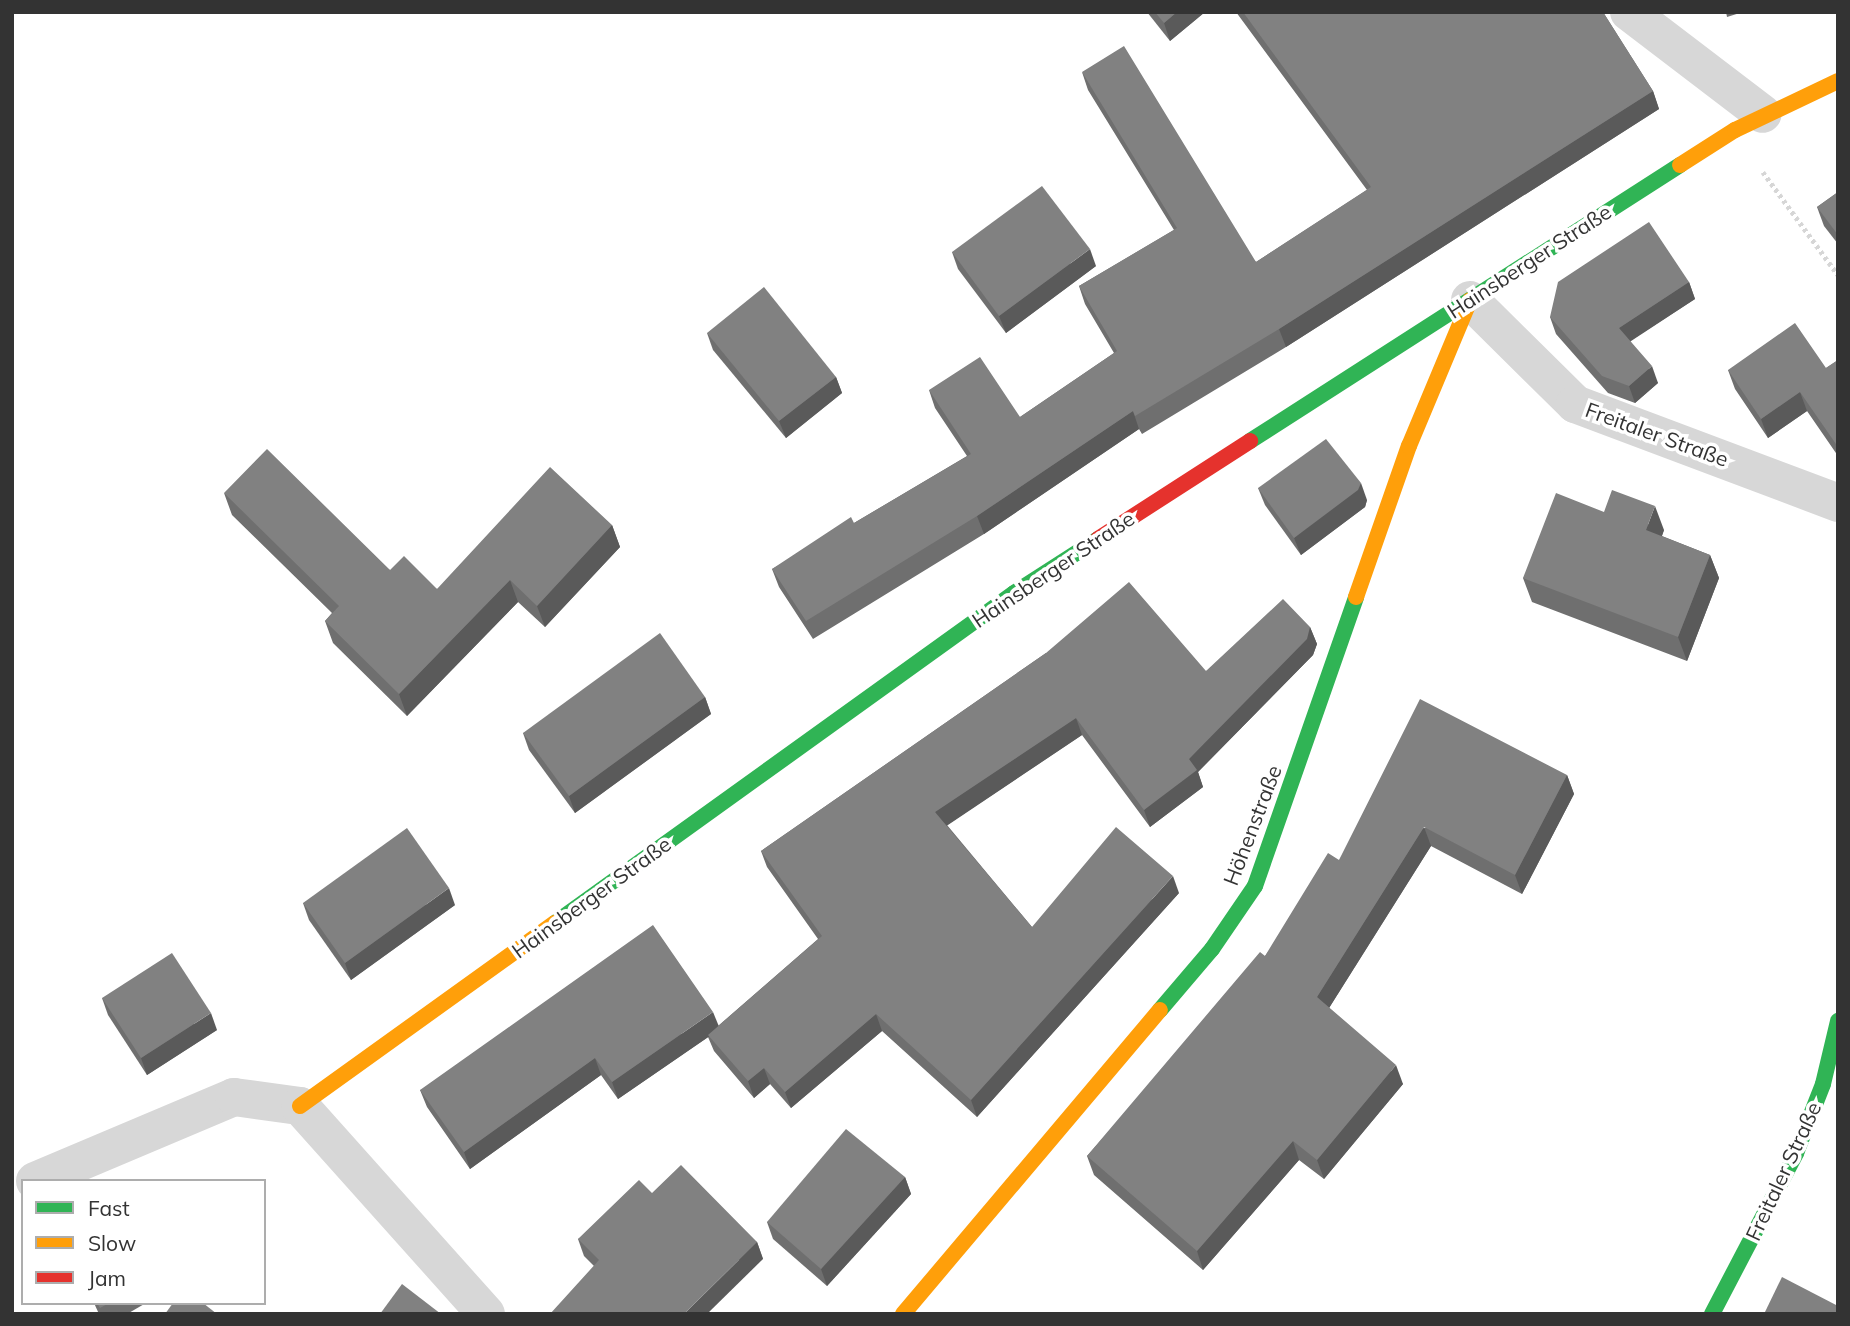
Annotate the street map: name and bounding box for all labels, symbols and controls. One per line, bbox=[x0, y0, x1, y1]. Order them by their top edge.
street label: Hainsberger Straße bbox=[1442, 199, 1616, 323]
street label: Freitaler Straße bbox=[1582, 396, 1732, 472]
street label: Hainsberger Straße bbox=[967, 505, 1139, 633]
street label: Höhenstraße bbox=[1218, 761, 1286, 889]
street label: Hainsberger Straße bbox=[507, 831, 675, 963]
street label: Freitaler Straße bbox=[1740, 1098, 1826, 1244]
legend bbox=[21, 1179, 266, 1305]
text: Fast bbox=[88, 1195, 130, 1221]
text: Slow bbox=[88, 1230, 136, 1256]
text: Jam bbox=[88, 1265, 126, 1291]

